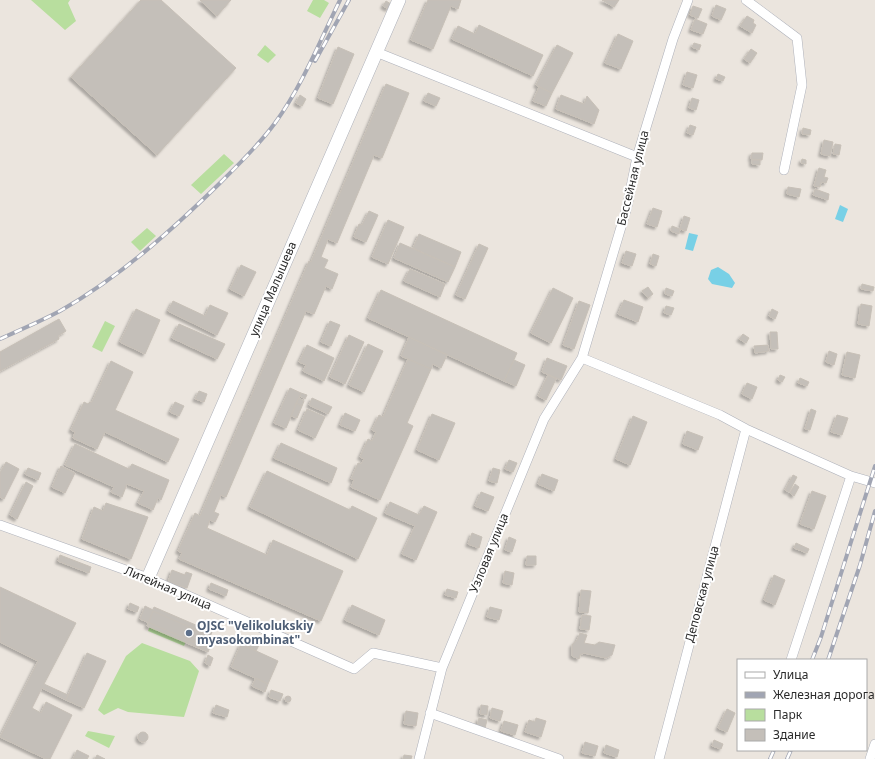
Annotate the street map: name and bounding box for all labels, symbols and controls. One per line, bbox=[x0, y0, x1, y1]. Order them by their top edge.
street label: Бассейная улица bbox=[612, 128, 653, 227]
street label: улица Малышева bbox=[245, 239, 300, 339]
street label: Узловая улица bbox=[465, 510, 512, 595]
street label: Деповская улица bbox=[680, 544, 723, 644]
street label: Литейная улица bbox=[122, 561, 215, 614]
place label: OJSC "Velikolukskiy myasokombinat" bbox=[197, 617, 314, 648]
marker: OJSC "Velikolukskiy myasokombinat" bbox=[184, 628, 194, 638]
legend bbox=[737, 659, 867, 751]
text: Улица bbox=[773, 666, 808, 683]
text: Железная дорога bbox=[773, 686, 875, 703]
text: Парк bbox=[773, 706, 803, 723]
text: Здание bbox=[773, 726, 816, 743]

